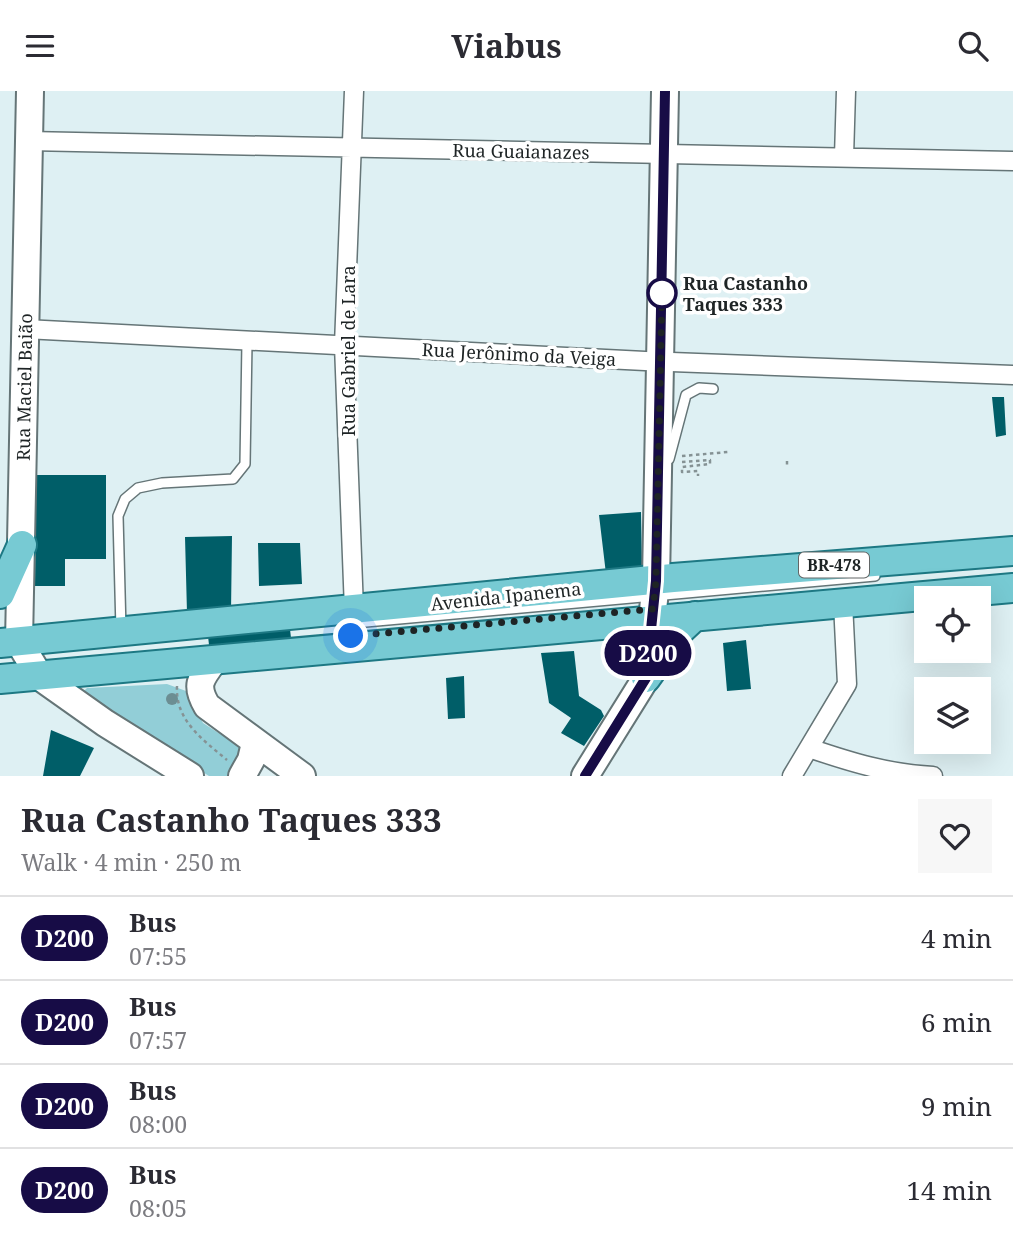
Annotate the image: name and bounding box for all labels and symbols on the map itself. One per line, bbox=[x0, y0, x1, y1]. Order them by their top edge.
street label: Rua Guaianazes bbox=[452, 138, 590, 164]
street label: Rua Gabriel de Lara bbox=[336, 265, 360, 437]
place label: Rua Castanho Taques 333 bbox=[683, 271, 808, 316]
marker: Rua Castanho Taques 333 bbox=[647, 278, 677, 308]
street label: Rua Maciel Baião bbox=[11, 313, 37, 461]
street label: Rua Jerônimo da Veiga bbox=[421, 337, 617, 371]
road number: BR-478 bbox=[799, 552, 869, 577]
street label: Avenida Ipanema bbox=[430, 576, 582, 616]
your location bbox=[333, 618, 368, 653]
line badge: D200 bbox=[599, 630, 697, 676]

